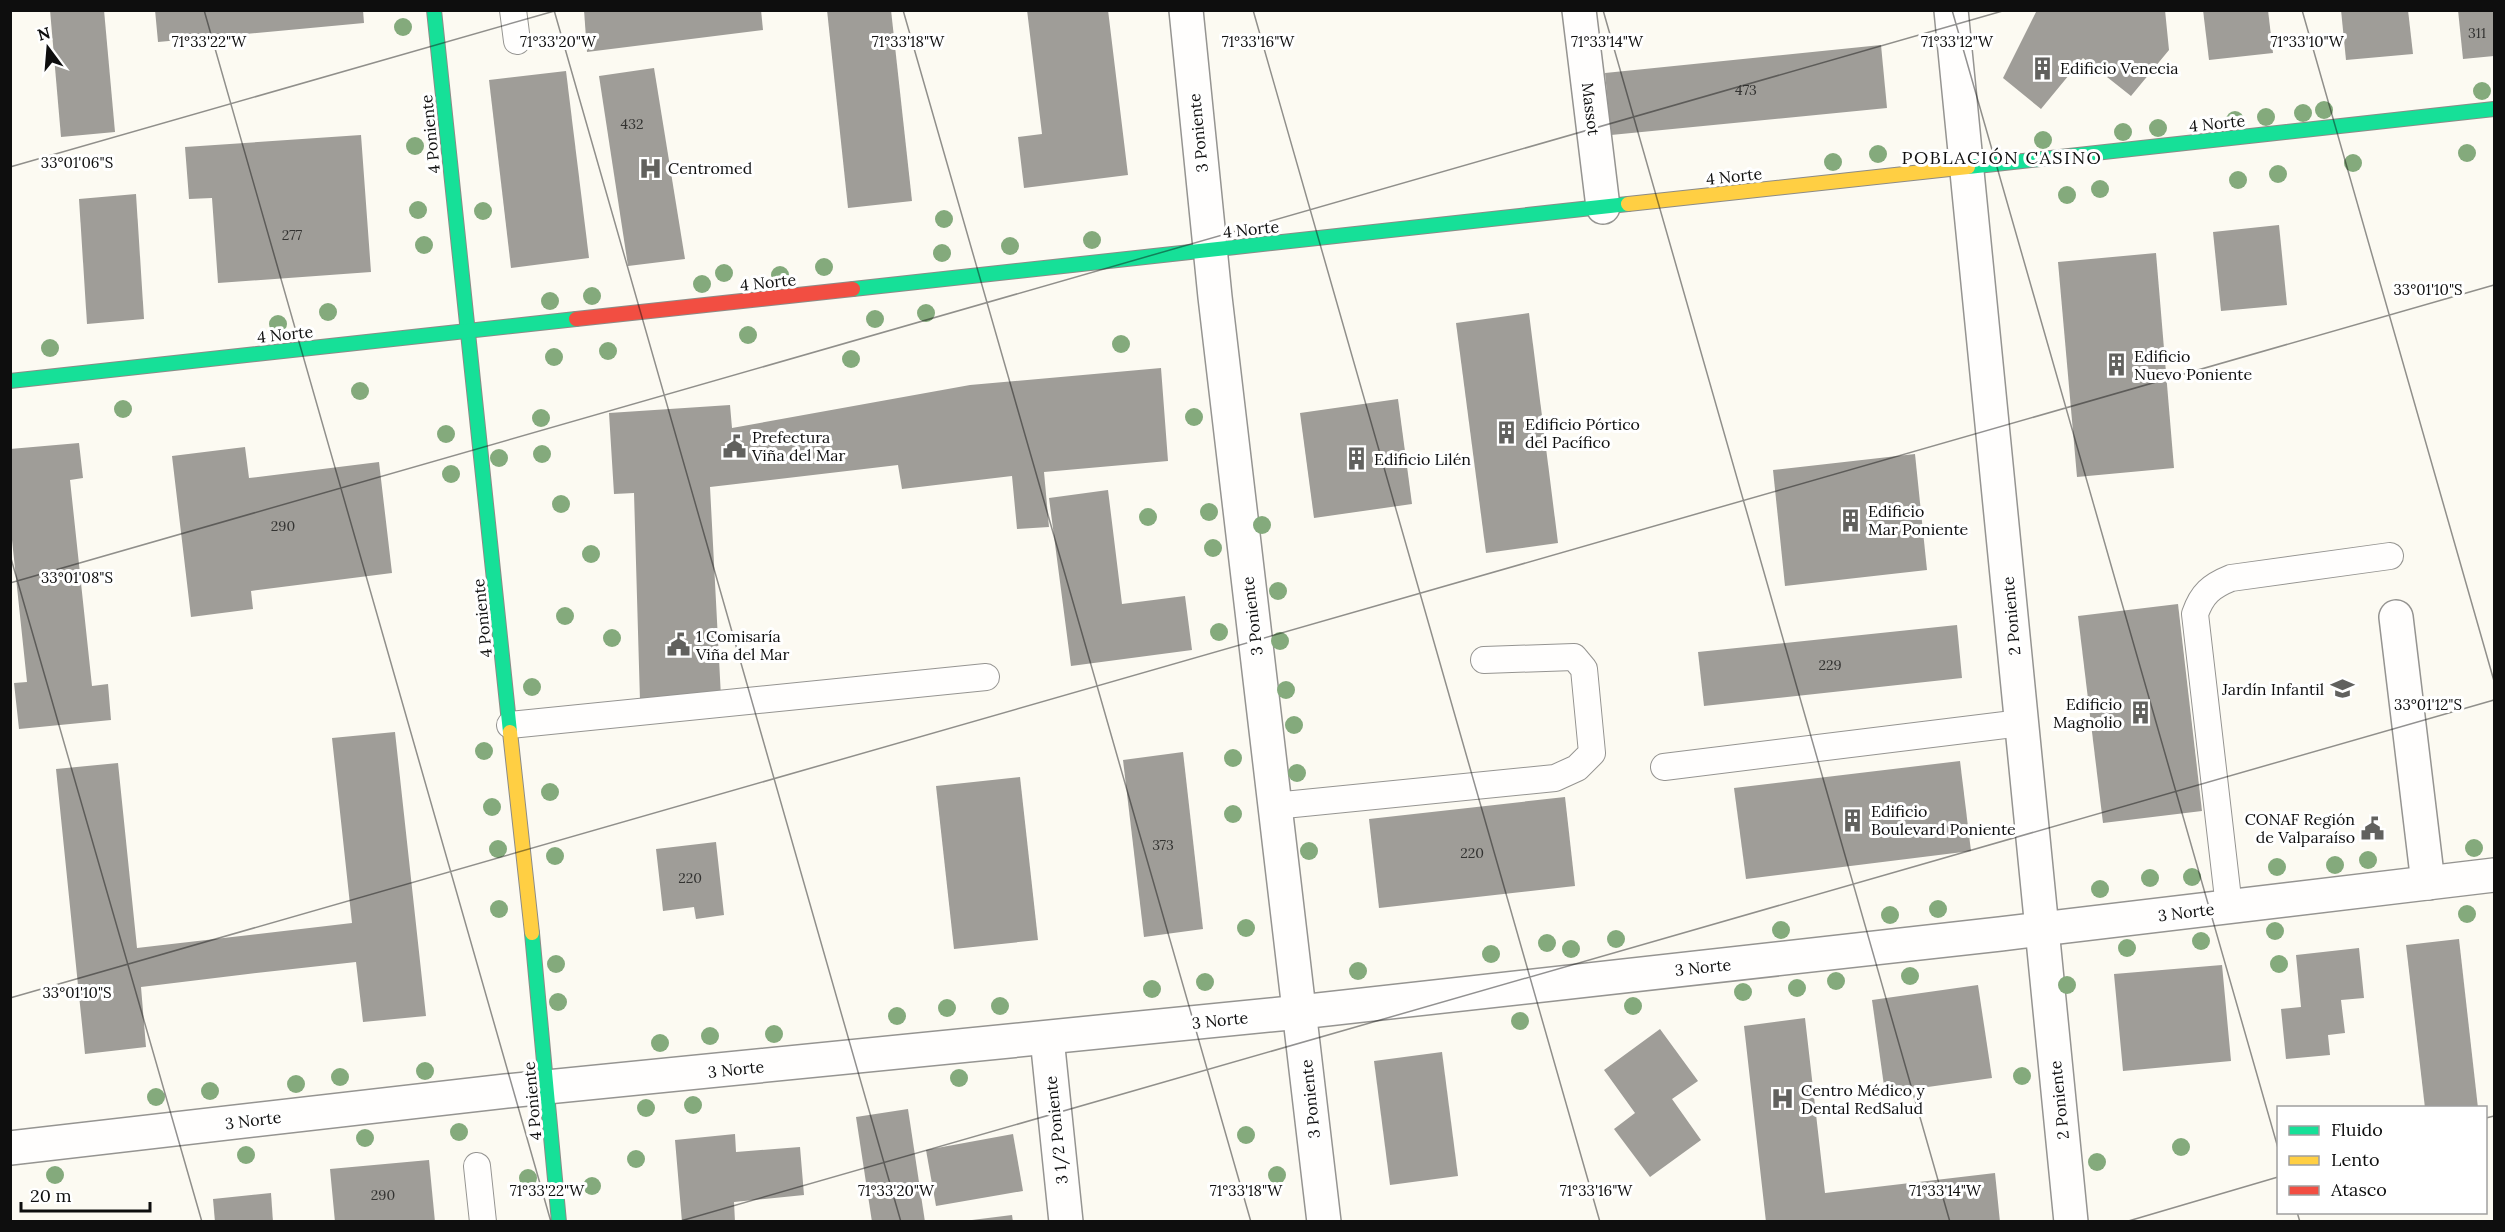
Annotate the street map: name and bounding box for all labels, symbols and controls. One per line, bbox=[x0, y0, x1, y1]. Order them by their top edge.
north arrow bbox=[18, 18, 78, 78]
text: N bbox=[35, 22, 53, 45]
house number: 311 bbox=[2468, 24, 2486, 42]
text: 71°33'22"W bbox=[172, 32, 247, 51]
text: 71°33'20"W bbox=[520, 32, 597, 51]
text: 71°33'18"W bbox=[872, 32, 945, 51]
text: 71°33'16"W bbox=[1222, 32, 1295, 51]
text: 71°33'14"W bbox=[1571, 32, 1644, 51]
text: 71°33'12"W bbox=[1921, 32, 1994, 51]
text: 71°33'10"W bbox=[2270, 32, 2345, 51]
building icon: Edificio Venecia bbox=[2029, 55, 2055, 81]
place label: Edificio Venecia bbox=[2060, 58, 2179, 78]
street label: Massot bbox=[1578, 81, 1604, 137]
house number: 473 bbox=[1735, 81, 1757, 99]
street label: 3 Poniente bbox=[1184, 92, 1212, 173]
street label: 4 Poniente bbox=[416, 93, 444, 174]
street label: 4 Norte bbox=[2188, 110, 2246, 136]
house number: 432 bbox=[621, 115, 643, 133]
district label: POBLACIÓN CASINO bbox=[1902, 146, 2102, 169]
text: 33°01'06"S bbox=[41, 153, 113, 172]
hospital icon: Centromed bbox=[637, 155, 663, 181]
place label: Centromed bbox=[668, 158, 753, 178]
street label: 4 Norte bbox=[1705, 163, 1763, 189]
street label: 4 Norte bbox=[1222, 216, 1280, 242]
house number: 277 bbox=[282, 226, 303, 244]
street label: 4 Norte bbox=[739, 269, 797, 295]
text: 33°01'10"S bbox=[2393, 280, 2463, 299]
street label: 4 Norte bbox=[256, 321, 314, 347]
place label: Edificio Nuevo Poniente bbox=[2134, 346, 2252, 384]
building icon: Edificio Nuevo Poniente bbox=[2103, 352, 2129, 378]
place label: Edificio Pórtico del Pacífico bbox=[1525, 414, 1640, 452]
building icon: Edificio Pórtico del Pacífico bbox=[1494, 420, 1520, 446]
place label: Prefectura Viña del Mar bbox=[751, 427, 846, 465]
public building icon: Prefectura Viña del Mar bbox=[721, 433, 747, 459]
building icon: Edificio Lilén bbox=[1343, 446, 1369, 472]
place label: Edificio Lilén bbox=[1374, 449, 1471, 469]
place label: Edificio Mar Poniente bbox=[1868, 501, 1969, 539]
building icon: Edificio Mar Poniente bbox=[1837, 507, 1863, 533]
house number: 290 bbox=[271, 517, 295, 535]
text: 33°01'08"S bbox=[41, 568, 113, 587]
street label: 3 Poniente bbox=[1237, 575, 1267, 657]
street label: 2 Poniente bbox=[1998, 575, 2024, 656]
street label: 4 Poniente bbox=[468, 577, 496, 658]
place label: 1 Comisaría Viña del Mar bbox=[695, 626, 790, 664]
public building icon: 1 Comisaría Viña del Mar bbox=[665, 632, 691, 658]
house number: 229 bbox=[1818, 656, 1842, 674]
school or university icon: Jardín Infantil bbox=[2329, 676, 2355, 702]
place label: Jardín Infantil bbox=[2221, 679, 2324, 699]
place label: Edificio Magnolio bbox=[2053, 694, 2122, 732]
text: 33°01'12"S bbox=[2394, 695, 2462, 714]
building icon: Edificio Magnolio bbox=[2127, 700, 2153, 726]
place label: Edificio Boulevard Poniente bbox=[1871, 801, 2016, 839]
building icon: Edificio Boulevard Poniente bbox=[1840, 807, 1866, 833]
place label: CONAF Región de Valparaíso bbox=[2245, 809, 2355, 847]
public building icon: CONAF Región de Valparaíso bbox=[2360, 815, 2386, 841]
house number: 373 bbox=[1152, 836, 1174, 854]
house number: 220 bbox=[1460, 844, 1484, 862]
house number: 220 bbox=[678, 869, 702, 887]
street label: 3 Norte bbox=[2157, 899, 2216, 925]
street label: 3 Norte bbox=[1674, 954, 1732, 980]
text: 33°01'10"S bbox=[42, 983, 112, 1002]
street label: 3 Norte bbox=[1191, 1007, 1249, 1033]
street label: 3 Norte bbox=[707, 1056, 765, 1082]
street label: 3 Poniente bbox=[1296, 1058, 1324, 1139]
street label: 2 Poniente bbox=[2045, 1059, 2073, 1140]
street label: 4 Poniente bbox=[519, 1060, 545, 1141]
street label: 3 1/2 Poniente bbox=[1040, 1074, 1073, 1185]
place label: Centro Médico y Dental RedSalud bbox=[1801, 1080, 1925, 1118]
hospital icon: Centro Médico y Dental RedSalud bbox=[1770, 1086, 1796, 1112]
legend bbox=[2277, 1106, 2487, 1214]
street label: 3 Norte bbox=[224, 1107, 283, 1133]
text: Fluido bbox=[2331, 1118, 2383, 1141]
text: Lento bbox=[2331, 1148, 2379, 1171]
scale bar bbox=[21, 1175, 150, 1213]
text: Atasco bbox=[2330, 1178, 2387, 1201]
text: 71°33'22"W bbox=[510, 1181, 585, 1200]
text: 71°33'20"W bbox=[858, 1181, 935, 1200]
text: 71°33'18"W bbox=[1210, 1181, 1283, 1200]
text: 71°33'16"W bbox=[1560, 1181, 1633, 1200]
text: 71°33'14"W bbox=[1909, 1181, 1982, 1200]
text: 20 m bbox=[30, 1184, 72, 1207]
house number: 290 bbox=[371, 1186, 395, 1204]

